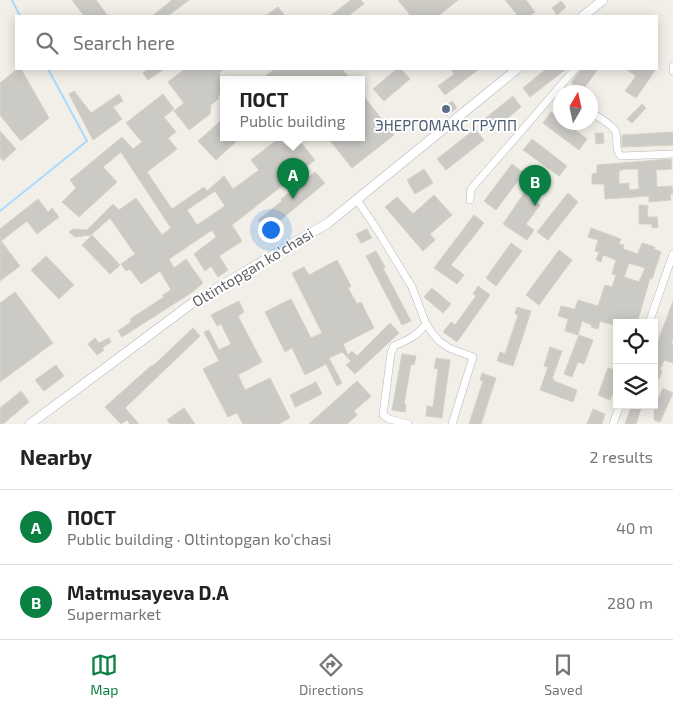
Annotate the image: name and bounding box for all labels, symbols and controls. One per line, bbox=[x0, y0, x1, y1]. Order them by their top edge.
search box bbox=[15, 15, 658, 70]
icon: search bbox=[33, 29, 61, 57]
text: Search here bbox=[73, 31, 175, 54]
popup bbox=[220, 76, 365, 141]
north arrow bbox=[553, 85, 598, 130]
text: ПОСТ bbox=[239, 88, 288, 111]
marker: ЭНЕРГОМАКС ГРУПП bbox=[440, 103, 452, 115]
text: Public building bbox=[239, 111, 346, 130]
place label: ЭНЕРГОМАКС ГРУПП bbox=[375, 116, 517, 134]
pin: A bbox=[277, 158, 309, 199]
pin: B bbox=[519, 165, 551, 206]
your location bbox=[258, 217, 284, 243]
street label: Oltintopgan ko'chasi bbox=[189, 224, 316, 310]
map controls bbox=[613, 319, 658, 409]
button: locate bbox=[613, 319, 658, 364]
button: layers bbox=[613, 364, 658, 409]
text: Nearby bbox=[20, 444, 92, 469]
text: 2 results bbox=[590, 447, 653, 466]
text: ПОСТ bbox=[67, 506, 116, 529]
text: A bbox=[31, 518, 41, 537]
text: 40 m bbox=[616, 518, 653, 537]
text: Public building · Oltintopgan ko'chasi bbox=[67, 529, 331, 548]
text: Matmusayeva D.A bbox=[67, 581, 229, 604]
text: B bbox=[31, 593, 41, 612]
text: 280 m bbox=[607, 593, 653, 612]
text: Supermarket bbox=[67, 604, 161, 623]
tab: Map bbox=[90, 651, 118, 698]
tab: Directions bbox=[299, 651, 364, 698]
tab: Saved bbox=[544, 651, 583, 698]

